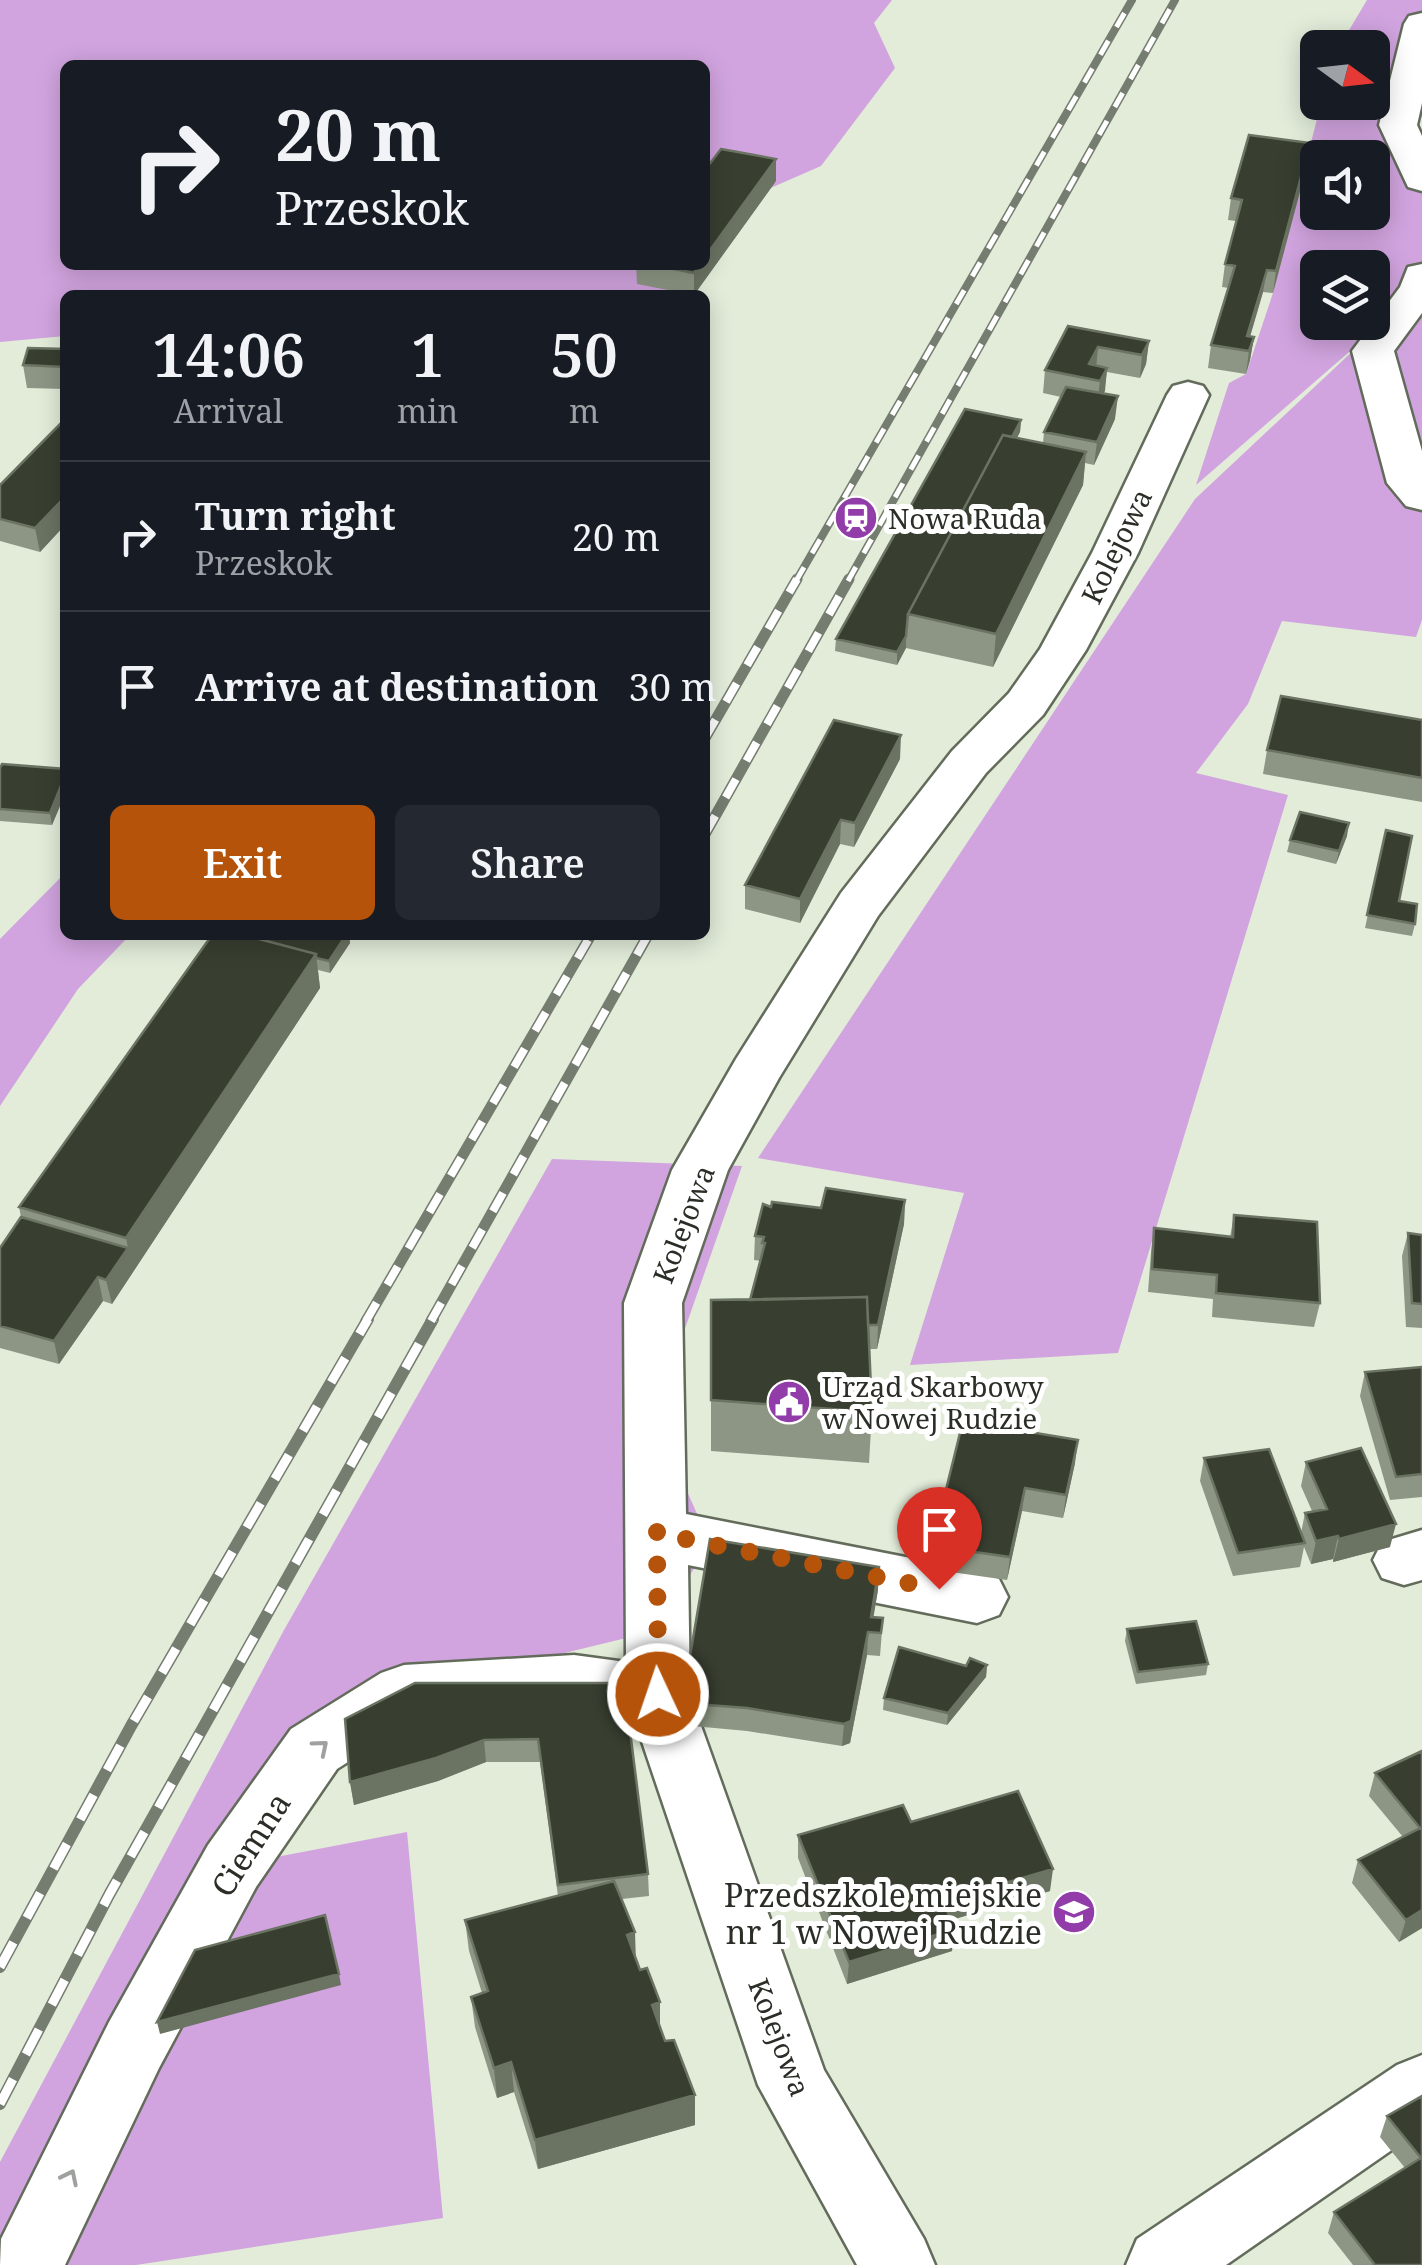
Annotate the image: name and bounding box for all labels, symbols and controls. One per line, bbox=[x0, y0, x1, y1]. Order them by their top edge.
north arrow bbox=[1300, 30, 1390, 120]
map controls bbox=[1300, 30, 1390, 340]
text: 20 m bbox=[275, 86, 441, 182]
icon: right bbox=[110, 100, 240, 230]
button: sound bbox=[1300, 140, 1390, 230]
text: Przeskok bbox=[275, 177, 468, 238]
button: layers bbox=[1300, 250, 1390, 340]
text: 14:06 bbox=[152, 313, 305, 395]
text: 1 bbox=[411, 313, 445, 395]
text: 50 bbox=[550, 313, 618, 395]
text: Arrival bbox=[174, 389, 283, 432]
text: min bbox=[397, 389, 458, 432]
text: m bbox=[569, 389, 599, 432]
street label: Kolejowa bbox=[1072, 482, 1160, 610]
text: Turn right bbox=[195, 489, 396, 541]
station icon: Nowa Ruda bbox=[833, 495, 879, 541]
place label: Nowa Ruda bbox=[888, 499, 1042, 537]
icon: right bbox=[110, 509, 165, 564]
text: 20 m bbox=[572, 510, 660, 562]
text: Przeskok bbox=[195, 541, 333, 584]
icon: arrive bbox=[110, 659, 165, 714]
text: Arrive at destination bbox=[195, 660, 599, 712]
text: 30 m bbox=[629, 660, 717, 712]
button: Exit bbox=[110, 805, 375, 920]
button: Share bbox=[395, 805, 660, 920]
street label: Kolejowa bbox=[643, 1160, 723, 1288]
place label: Urząd Skarbowy w Nowej Rudzie bbox=[822, 1367, 1044, 1437]
public building icon: Urząd Skarbowy w Nowej Rudzie bbox=[766, 1379, 812, 1425]
pin bbox=[897, 1487, 982, 1590]
icon: arrive bbox=[912, 1502, 967, 1557]
position arrow bbox=[606, 1642, 710, 1746]
one-way arrow bbox=[309, 1741, 327, 1759]
street label: Ciemna bbox=[200, 1784, 300, 1904]
place label: Przedszkole miejskie nr 1 w Nowej Rudzie bbox=[724, 1873, 1042, 1953]
school or university icon: Przedszkole miejskie nr 1 w Nowej Rudzie bbox=[1051, 1889, 1097, 1935]
street label: Kolejowa bbox=[740, 1973, 820, 2101]
one-way arrow bbox=[57, 2169, 77, 2187]

